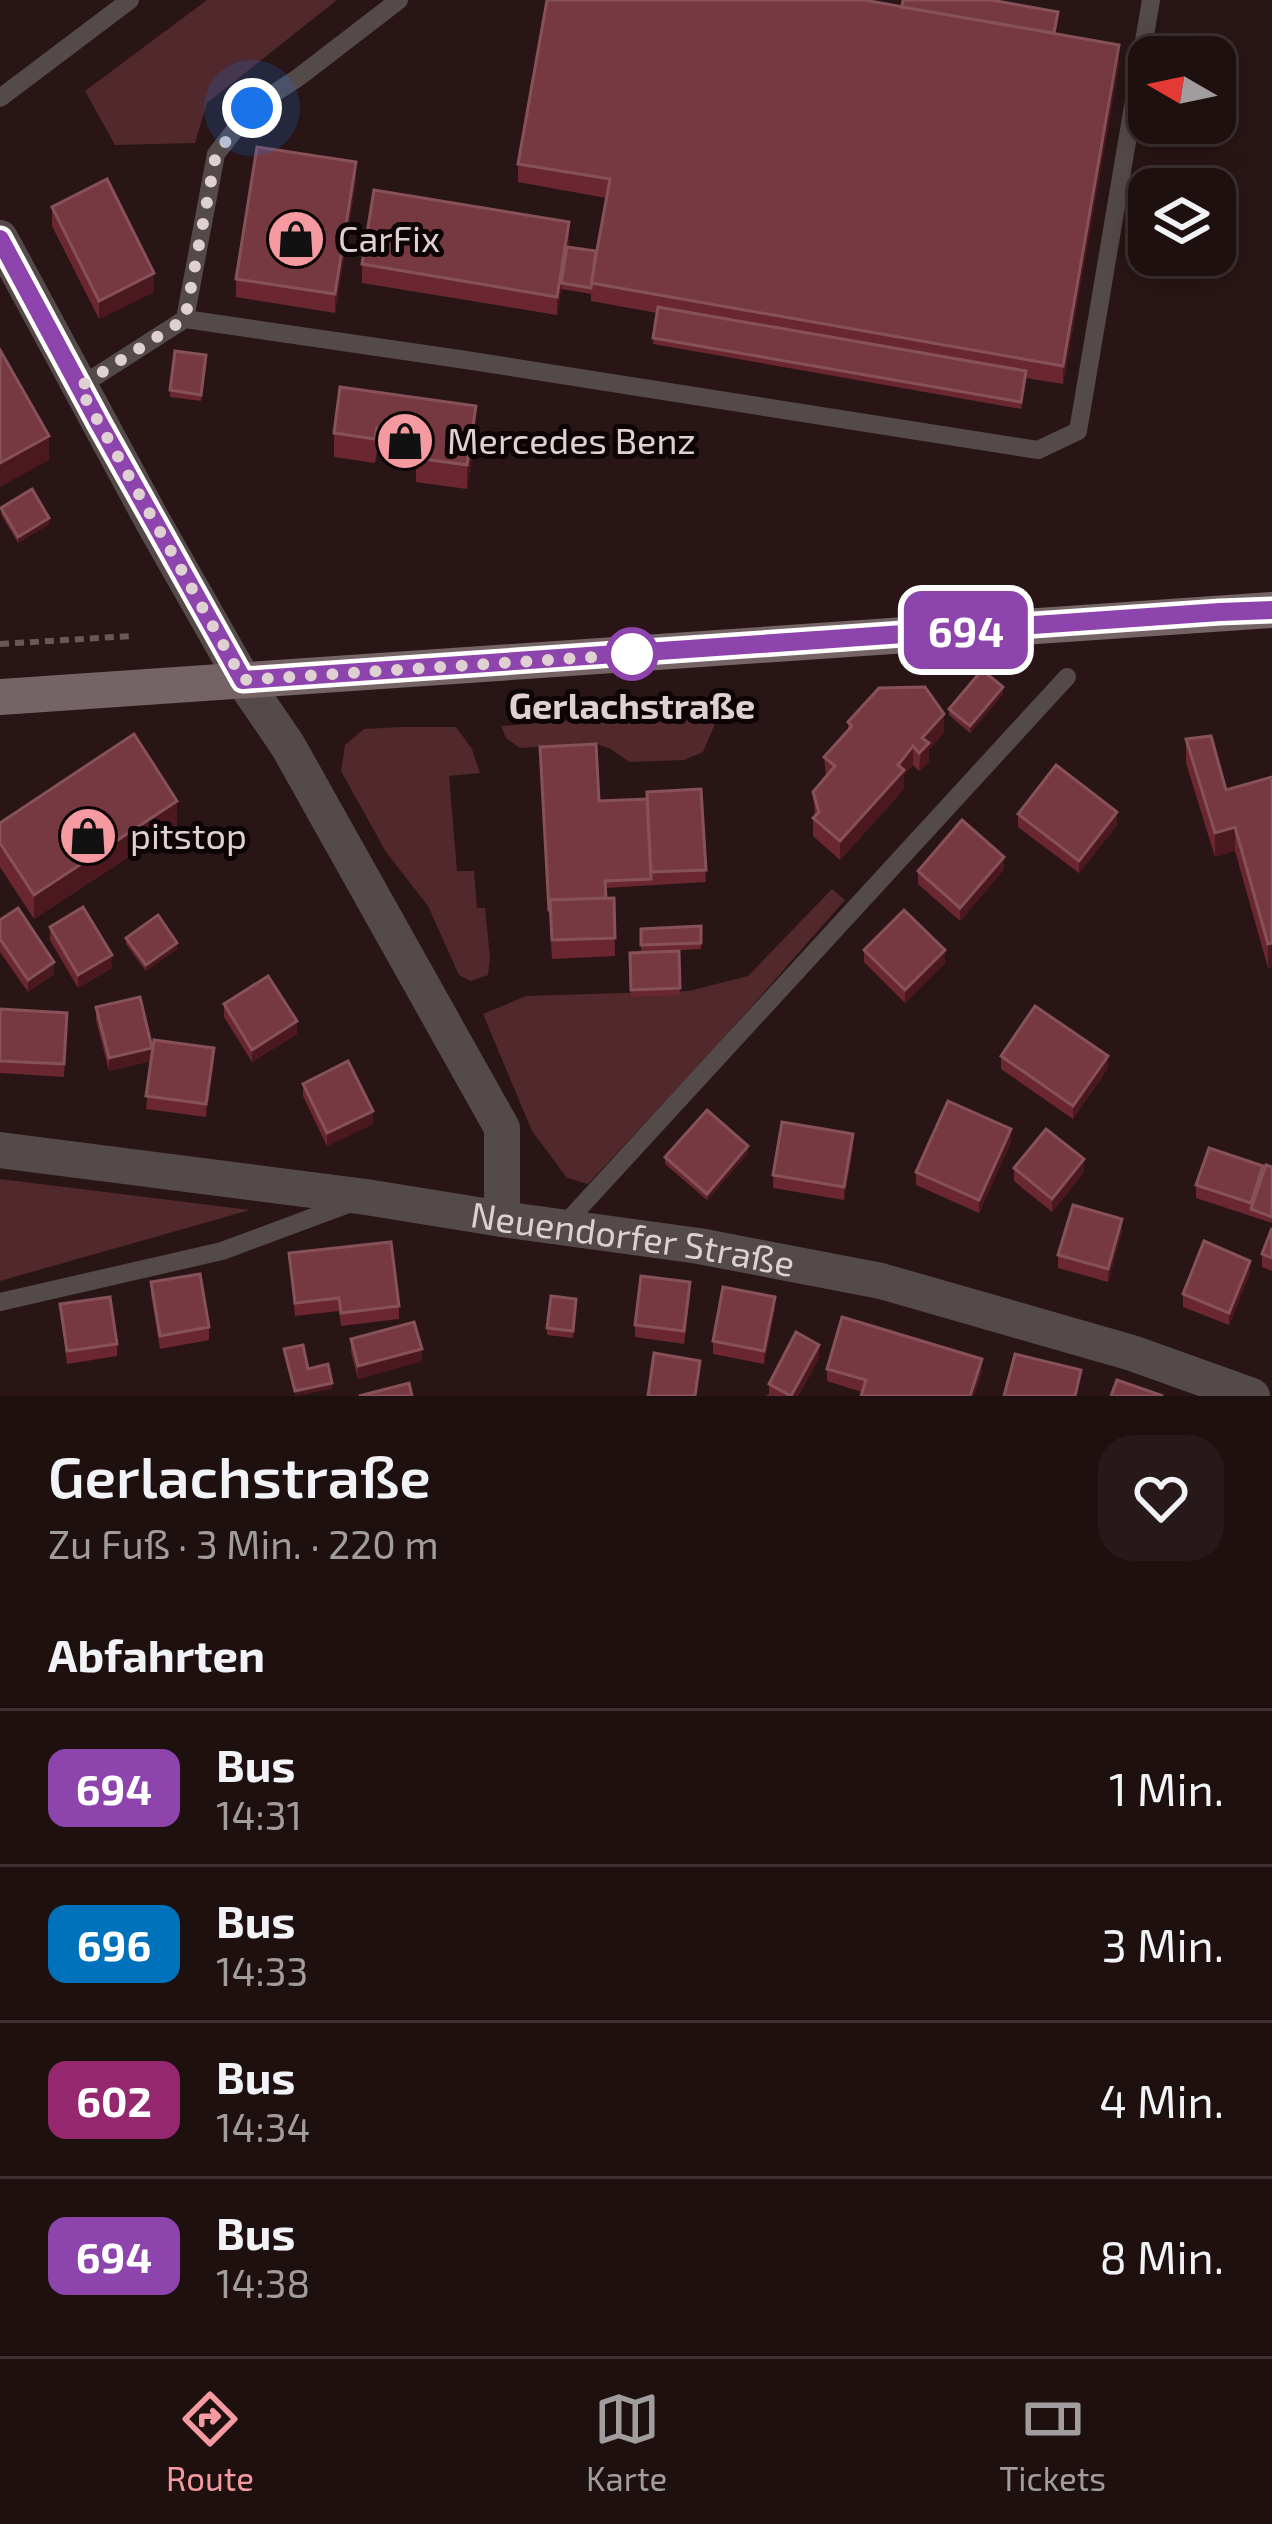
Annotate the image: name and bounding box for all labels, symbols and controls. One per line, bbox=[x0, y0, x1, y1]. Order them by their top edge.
north arrow bbox=[1128, 36, 1236, 144]
map controls bbox=[1128, 36, 1236, 276]
your location bbox=[222, 78, 282, 138]
button: layers bbox=[1128, 168, 1236, 276]
shop icon: CarFix bbox=[265, 208, 327, 270]
place label: CarFix bbox=[338, 216, 440, 259]
shop icon: Mercedes Benz bbox=[374, 410, 436, 472]
place label: Mercedes Benz bbox=[447, 418, 696, 461]
line badge: 694 bbox=[897, 591, 1035, 669]
text: 694 bbox=[928, 605, 1004, 655]
marker: Gerlachstraße bbox=[607, 629, 657, 679]
place label: Gerlachstraße bbox=[509, 683, 755, 726]
shop icon: pitstop bbox=[57, 805, 119, 867]
place label: pitstop bbox=[130, 813, 247, 856]
street label: Neuendorfer Straße bbox=[468, 1191, 799, 1284]
button: heart bbox=[1098, 1435, 1224, 1561]
text: Gerlachstraße bbox=[48, 1441, 431, 1509]
text: Zu Fuß · 3 Min. · 220 m bbox=[48, 1520, 439, 1567]
text: Abfahrten bbox=[48, 1627, 265, 1681]
text: Bus bbox=[216, 1737, 295, 1791]
text: 1 Min. bbox=[1109, 1761, 1224, 1815]
text: 694 bbox=[76, 1763, 152, 1813]
text: 14:31 bbox=[216, 1791, 302, 1838]
text: Bus bbox=[216, 1893, 295, 1947]
text: 3 Min. bbox=[1102, 1917, 1224, 1971]
text: 696 bbox=[77, 1919, 151, 1969]
text: 14:33 bbox=[216, 1947, 308, 1994]
text: Bus bbox=[216, 2049, 295, 2103]
text: 4 Min. bbox=[1099, 2073, 1224, 2127]
text: 602 bbox=[76, 2075, 152, 2125]
text: 14:34 bbox=[216, 2103, 310, 2150]
text: Bus bbox=[216, 2205, 295, 2259]
text: 8 Min. bbox=[1100, 2229, 1224, 2283]
text: 694 bbox=[76, 2231, 152, 2281]
text: 14:38 bbox=[216, 2259, 310, 2306]
tab: Route bbox=[166, 2386, 254, 2498]
tab: Karte bbox=[586, 2386, 667, 2498]
tab: Tickets bbox=[999, 2386, 1106, 2498]

